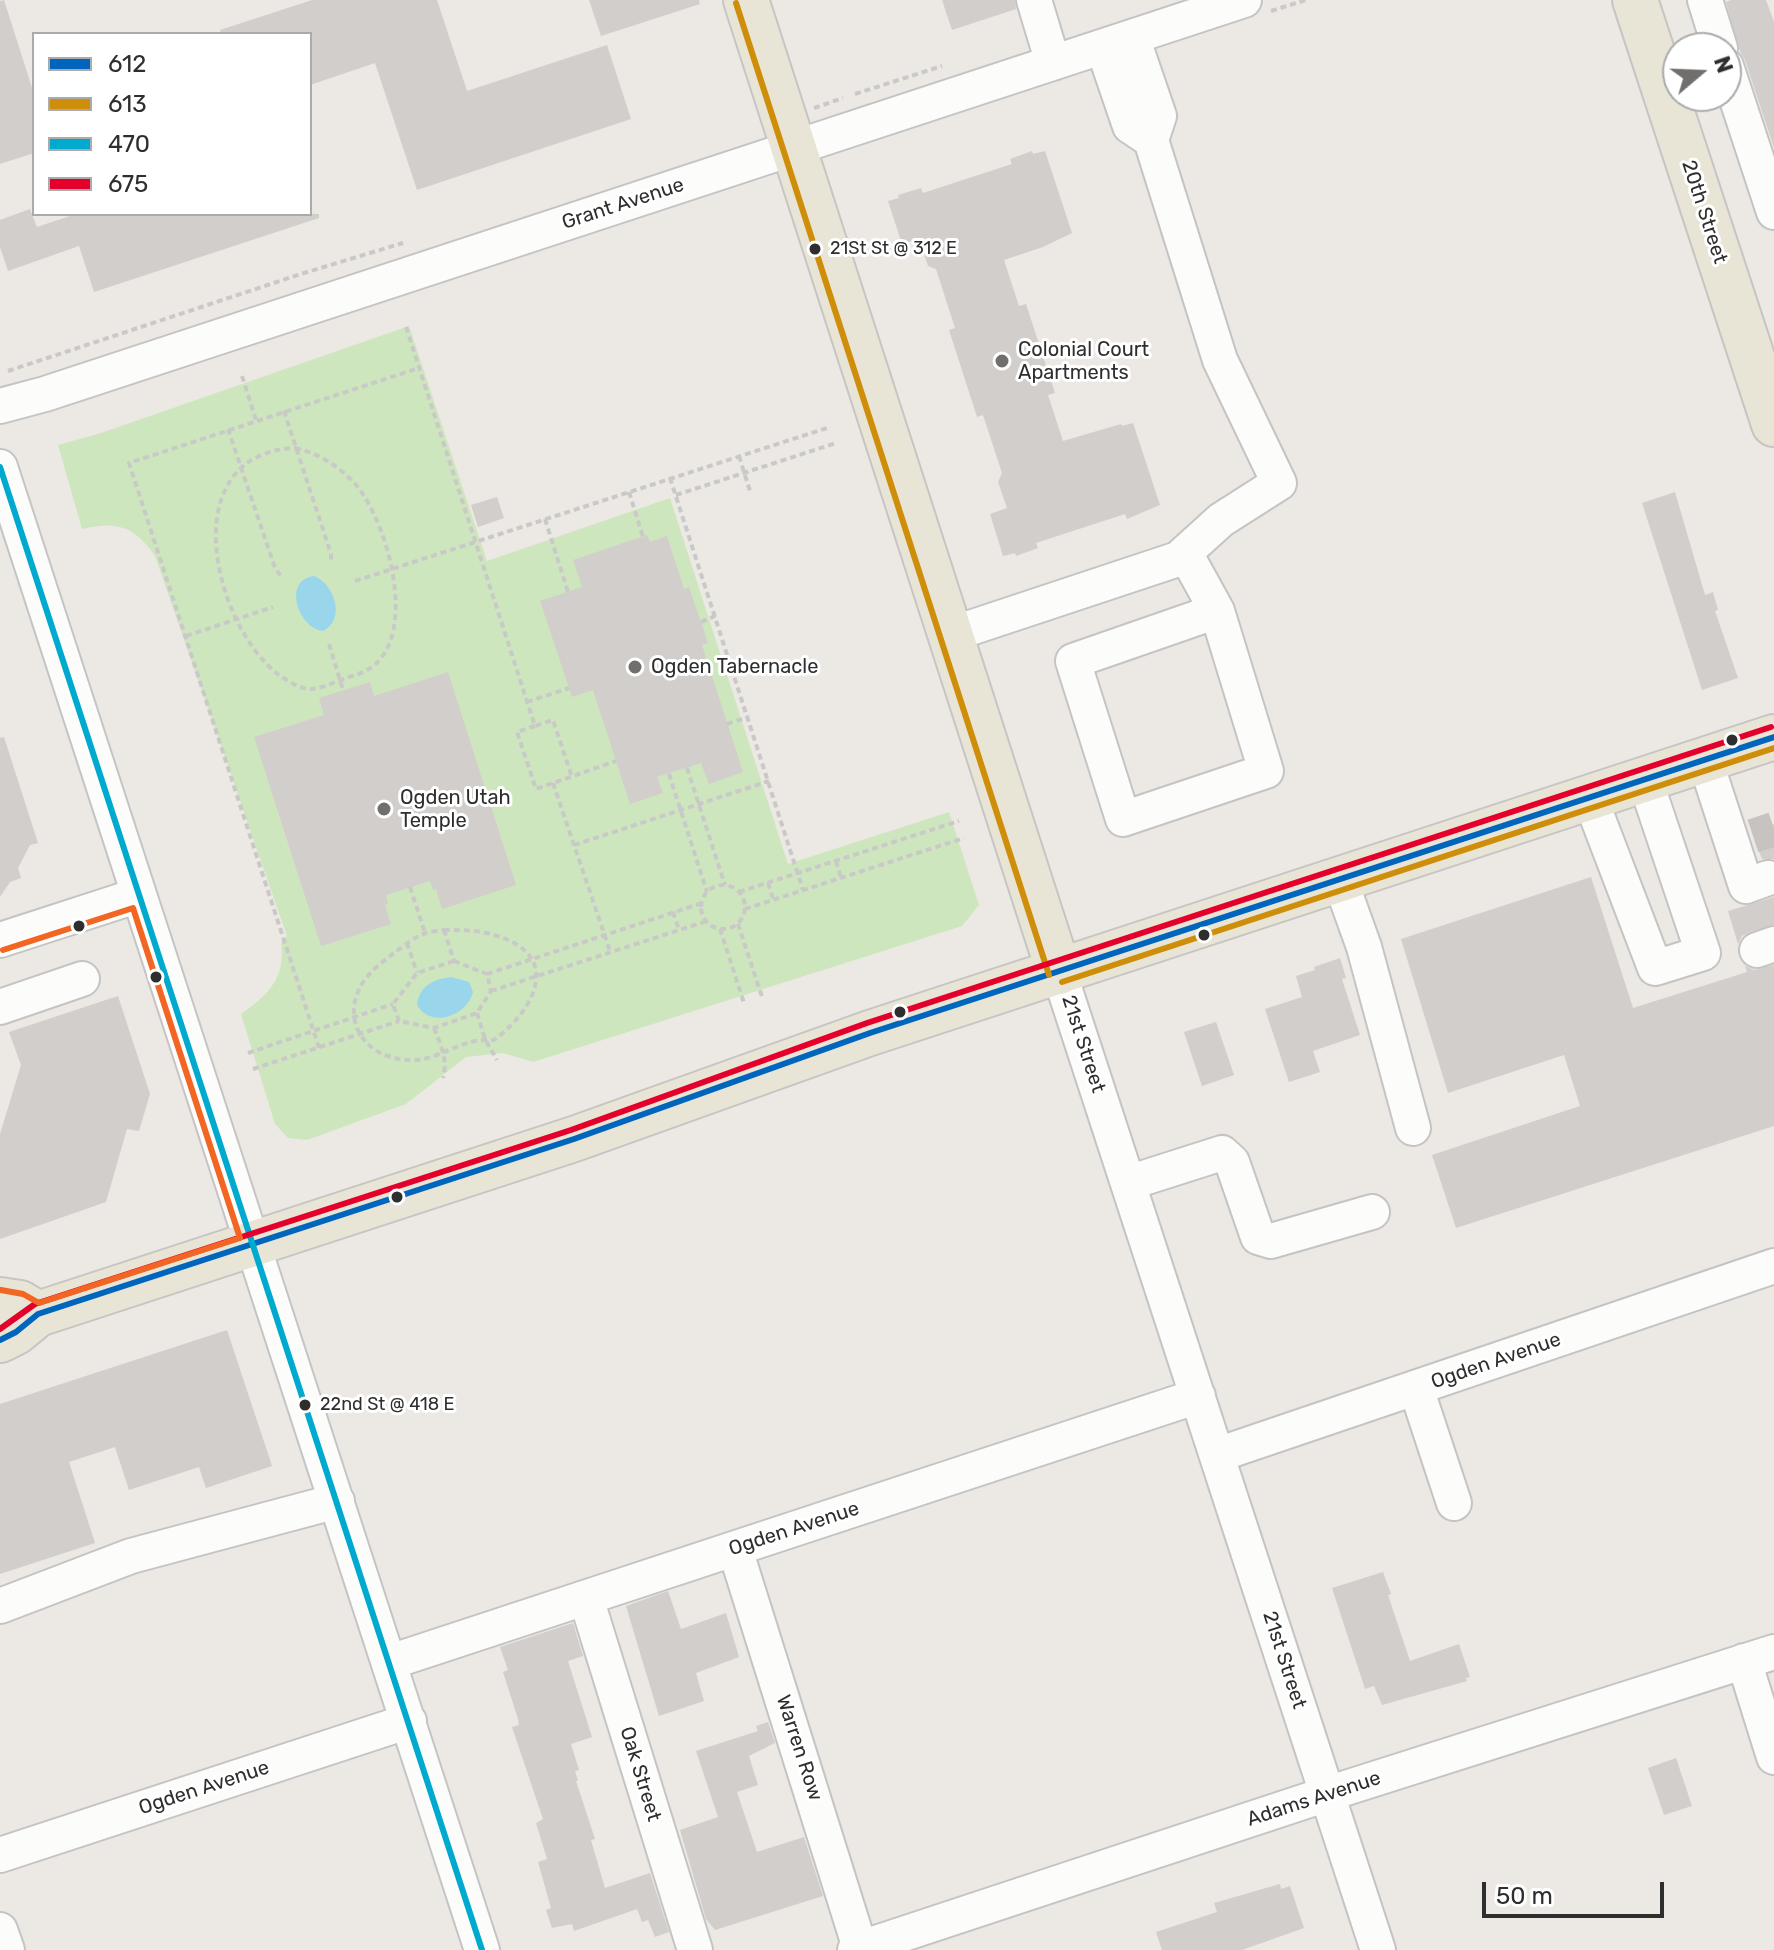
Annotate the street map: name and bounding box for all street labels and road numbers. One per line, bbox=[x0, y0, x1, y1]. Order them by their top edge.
street label: 20th Street bbox=[1676, 157, 1732, 267]
street label: Grant Avenue bbox=[559, 173, 687, 235]
street label: 21st Street bbox=[1056, 992, 1110, 1096]
street label: Ogden Avenue bbox=[1428, 1328, 1564, 1394]
street label: Ogden Avenue bbox=[726, 1497, 862, 1561]
street label: 21st Street bbox=[1257, 1608, 1311, 1712]
street label: Warren Row bbox=[771, 1692, 827, 1804]
street label: Oak Street bbox=[614, 1724, 666, 1824]
street label: Ogden Avenue bbox=[136, 1756, 272, 1820]
street label: Adams Avenue bbox=[1244, 1766, 1384, 1832]

